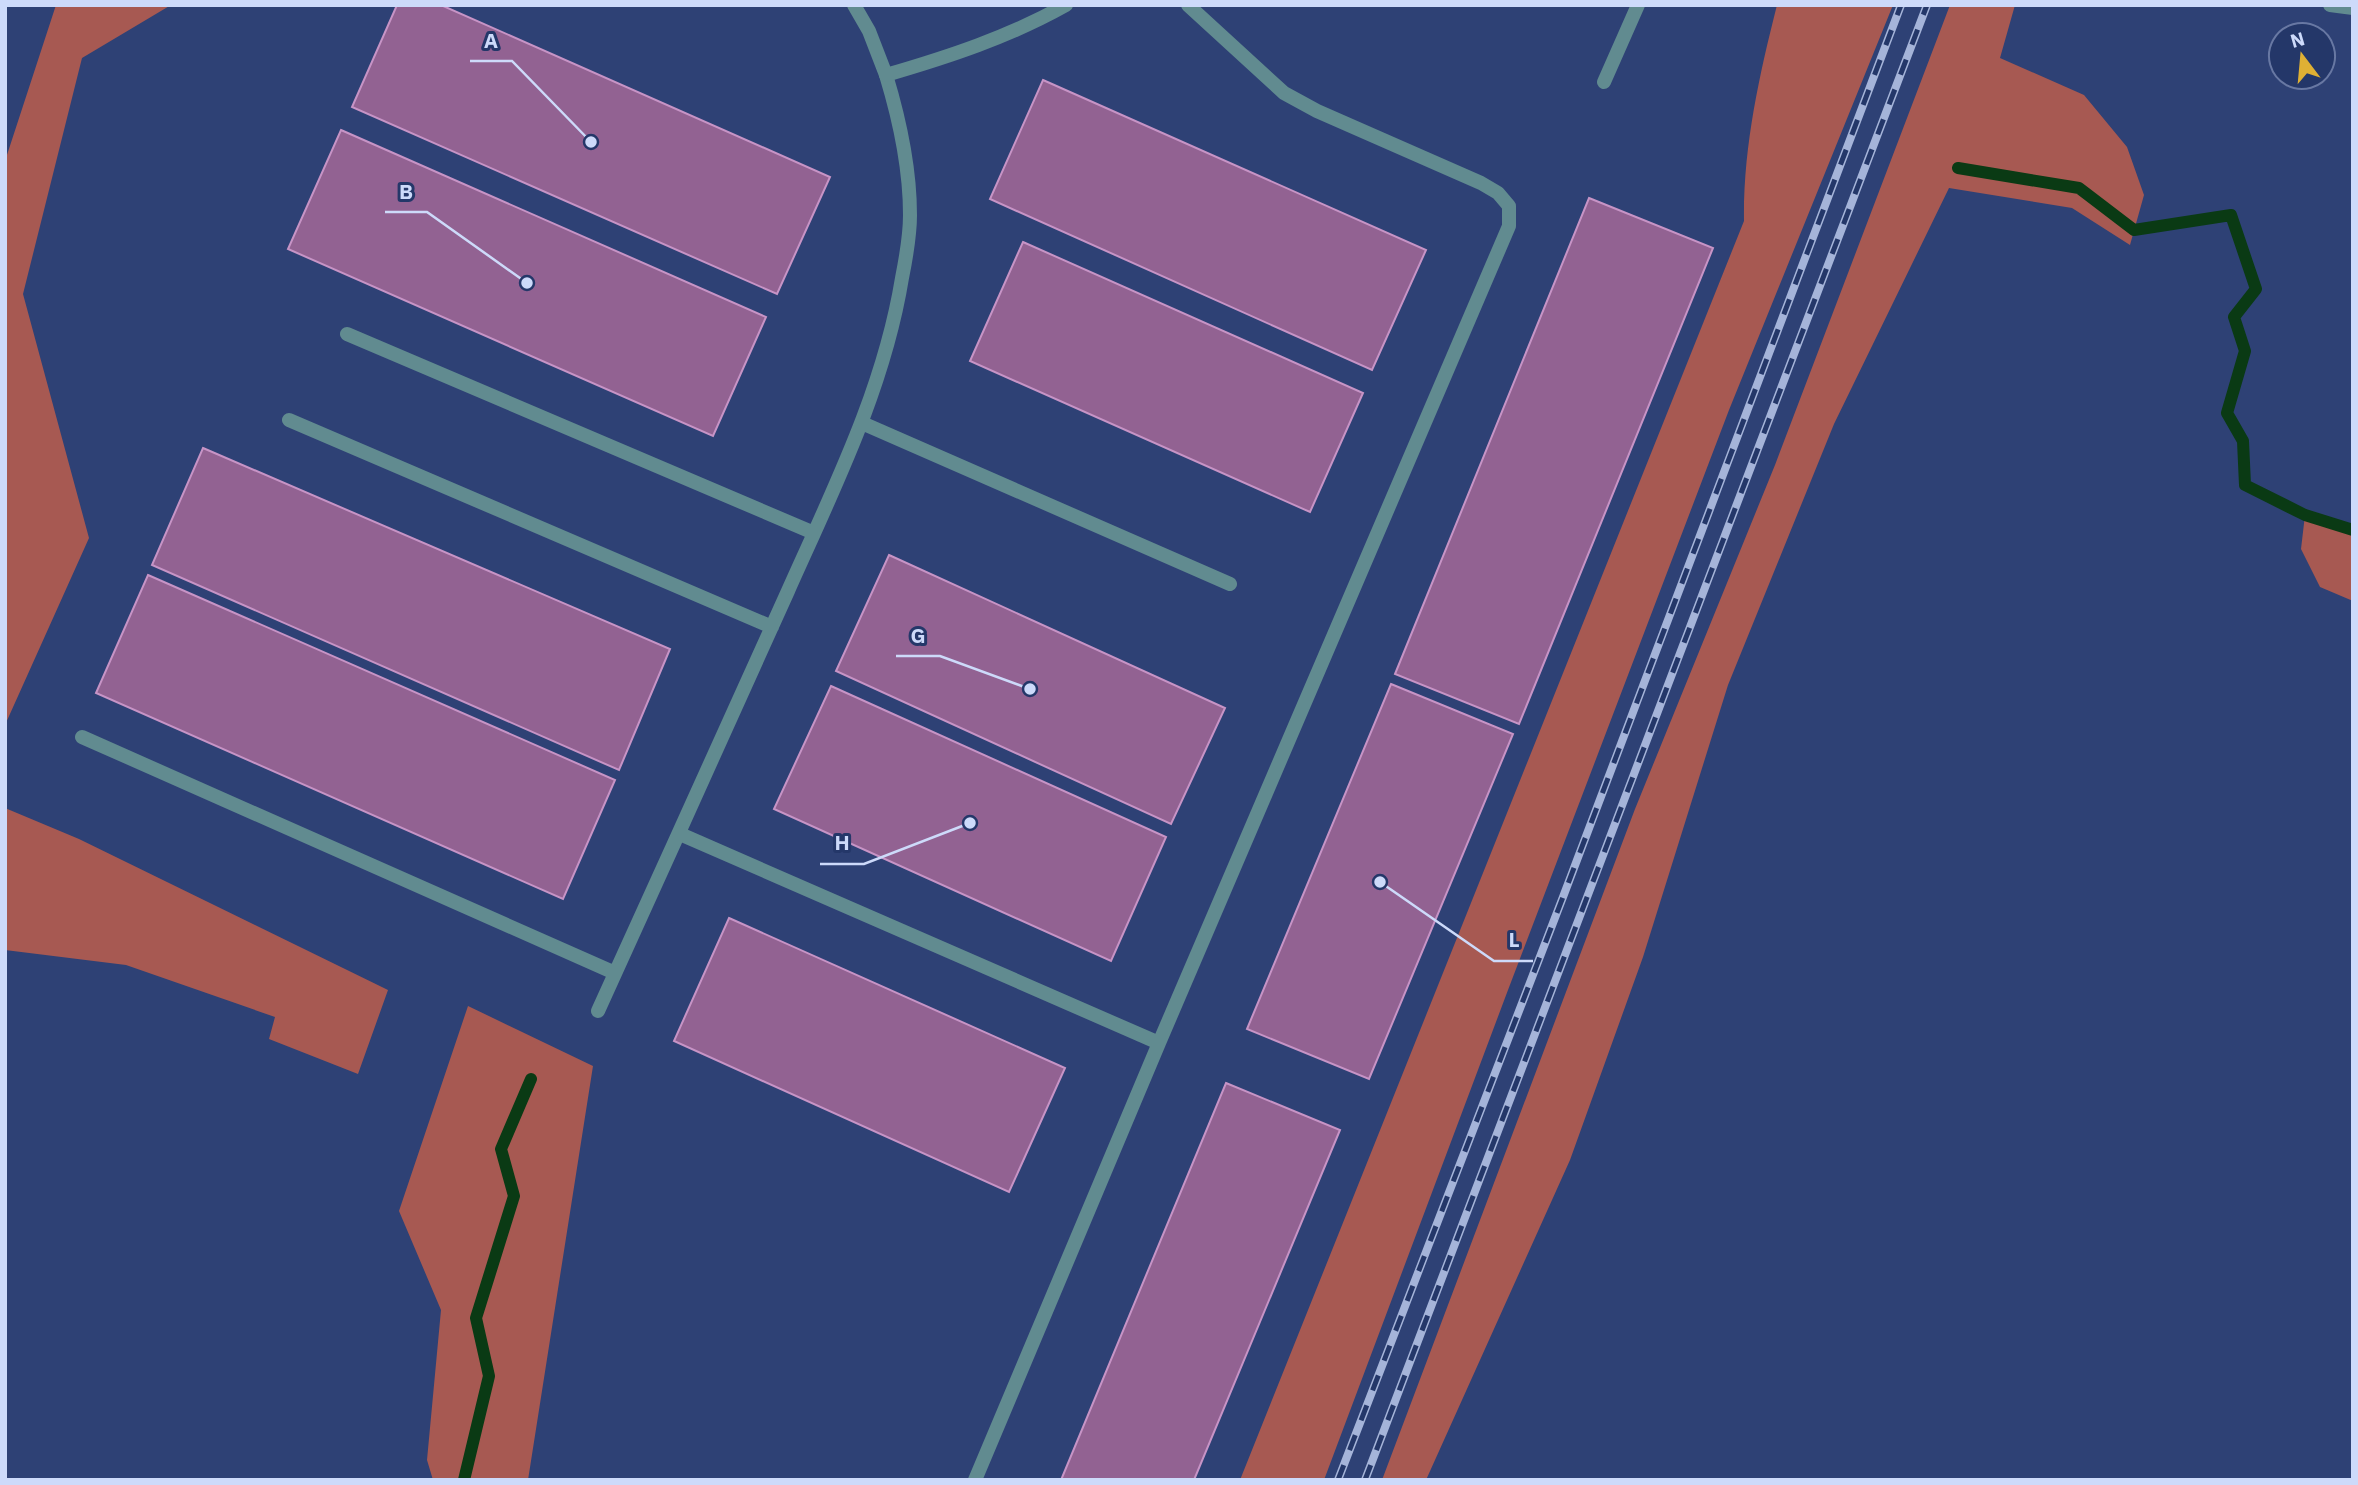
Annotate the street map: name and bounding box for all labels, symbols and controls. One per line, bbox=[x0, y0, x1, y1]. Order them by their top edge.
callout: A bbox=[470, 19, 512, 61]
north arrow bbox=[2267, 21, 2337, 91]
text: A bbox=[484, 26, 498, 54]
text: N bbox=[2287, 26, 2307, 53]
callout: B bbox=[385, 170, 427, 212]
text: B bbox=[399, 177, 413, 205]
callout: G bbox=[896, 614, 940, 656]
text: G bbox=[910, 621, 926, 649]
callout: H bbox=[820, 822, 864, 864]
text: H bbox=[834, 828, 850, 856]
callout: L bbox=[1494, 919, 1533, 961]
text: L bbox=[1508, 925, 1520, 953]

